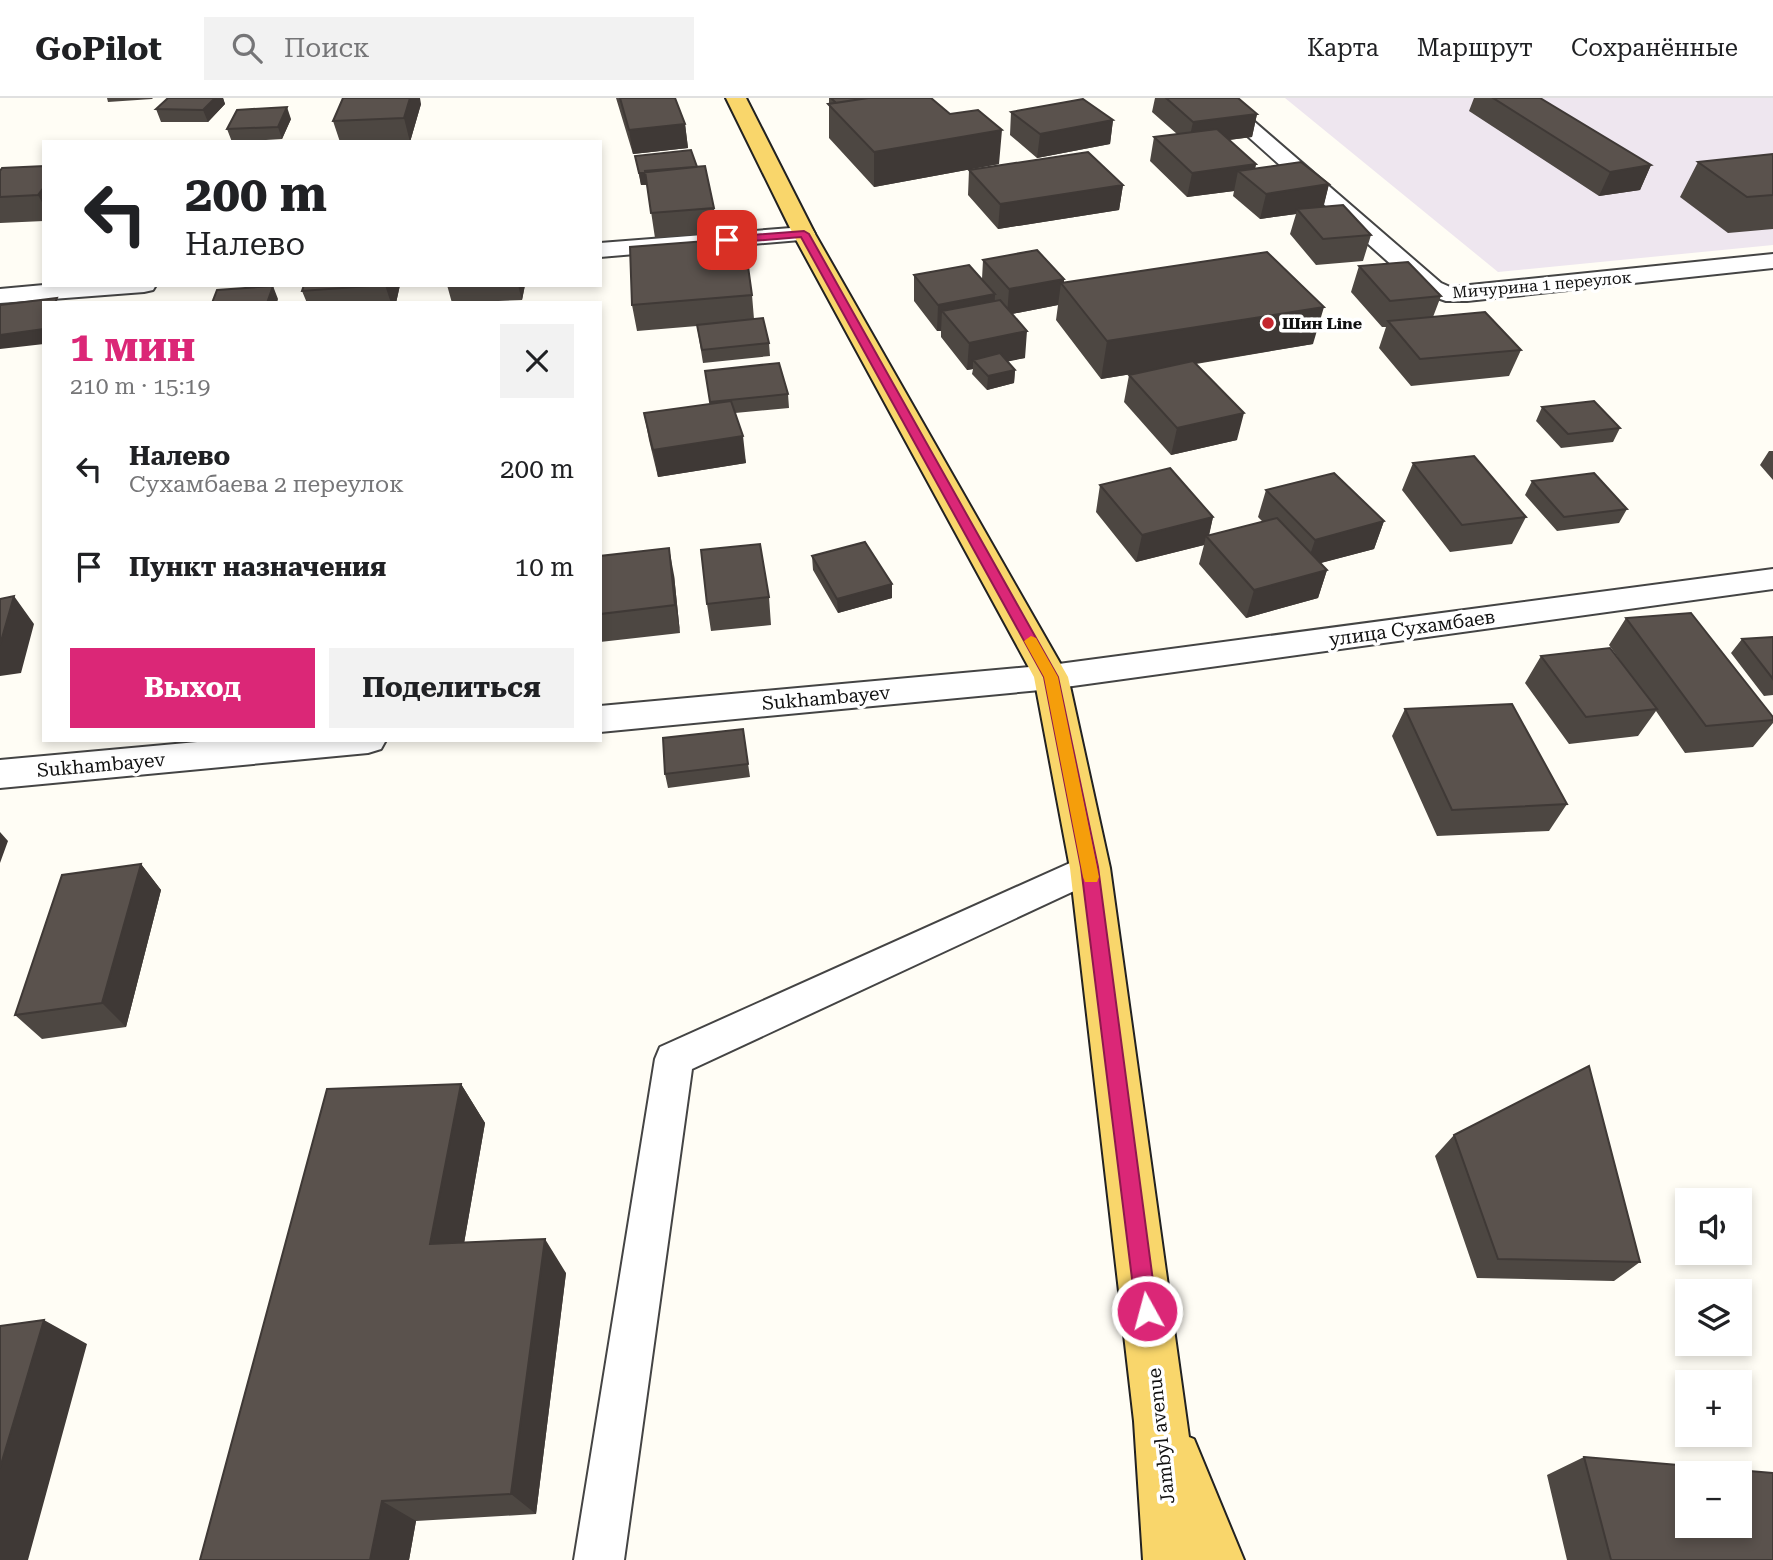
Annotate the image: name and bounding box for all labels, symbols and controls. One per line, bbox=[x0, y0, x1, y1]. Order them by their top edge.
search box bbox=[204, 17, 694, 80]
text: GoPilot bbox=[35, 29, 162, 68]
icon: search bbox=[228, 29, 266, 67]
text: Поиск bbox=[284, 33, 370, 63]
text: Карта bbox=[1307, 34, 1379, 62]
text: Маршрут bbox=[1417, 34, 1533, 62]
text: Сохранённые bbox=[1571, 34, 1738, 62]
text: 200 m bbox=[185, 166, 327, 223]
icon: left bbox=[70, 168, 161, 259]
pin bbox=[697, 210, 757, 270]
icon: arrive bbox=[708, 221, 746, 259]
text: Налево bbox=[185, 225, 305, 263]
street label: Мичурина 1 переулок bbox=[1451, 268, 1633, 302]
place label: Шин Line bbox=[1282, 314, 1362, 333]
marker: Шин Line bbox=[1260, 315, 1276, 331]
text: 1 мин bbox=[70, 322, 195, 371]
button: close bbox=[500, 324, 574, 398]
text: 210 m · 15:19 bbox=[70, 373, 210, 400]
text: Налево bbox=[129, 441, 230, 471]
icon: left bbox=[70, 450, 108, 488]
text: 200 m bbox=[500, 454, 574, 484]
text: Сухамбаева 2 переулок bbox=[129, 471, 404, 498]
icon: arrive bbox=[70, 548, 108, 586]
text: Пункт назначения bbox=[129, 552, 386, 582]
text: 10 m bbox=[515, 552, 574, 582]
street label: улица Сухамбаев bbox=[1327, 605, 1497, 651]
button: Выход bbox=[70, 648, 315, 728]
button: Поделиться bbox=[329, 648, 574, 728]
street label: Sukhambayev bbox=[761, 681, 891, 715]
street label: Sukhambayev bbox=[36, 748, 166, 782]
map controls bbox=[1675, 1188, 1752, 1538]
button: sound bbox=[1675, 1188, 1752, 1265]
position arrow bbox=[1110, 1274, 1184, 1348]
button: layers bbox=[1675, 1279, 1752, 1356]
street label: Jambyl avenue bbox=[1142, 1367, 1180, 1505]
button: + bbox=[1675, 1370, 1752, 1447]
button: − bbox=[1675, 1461, 1752, 1538]

